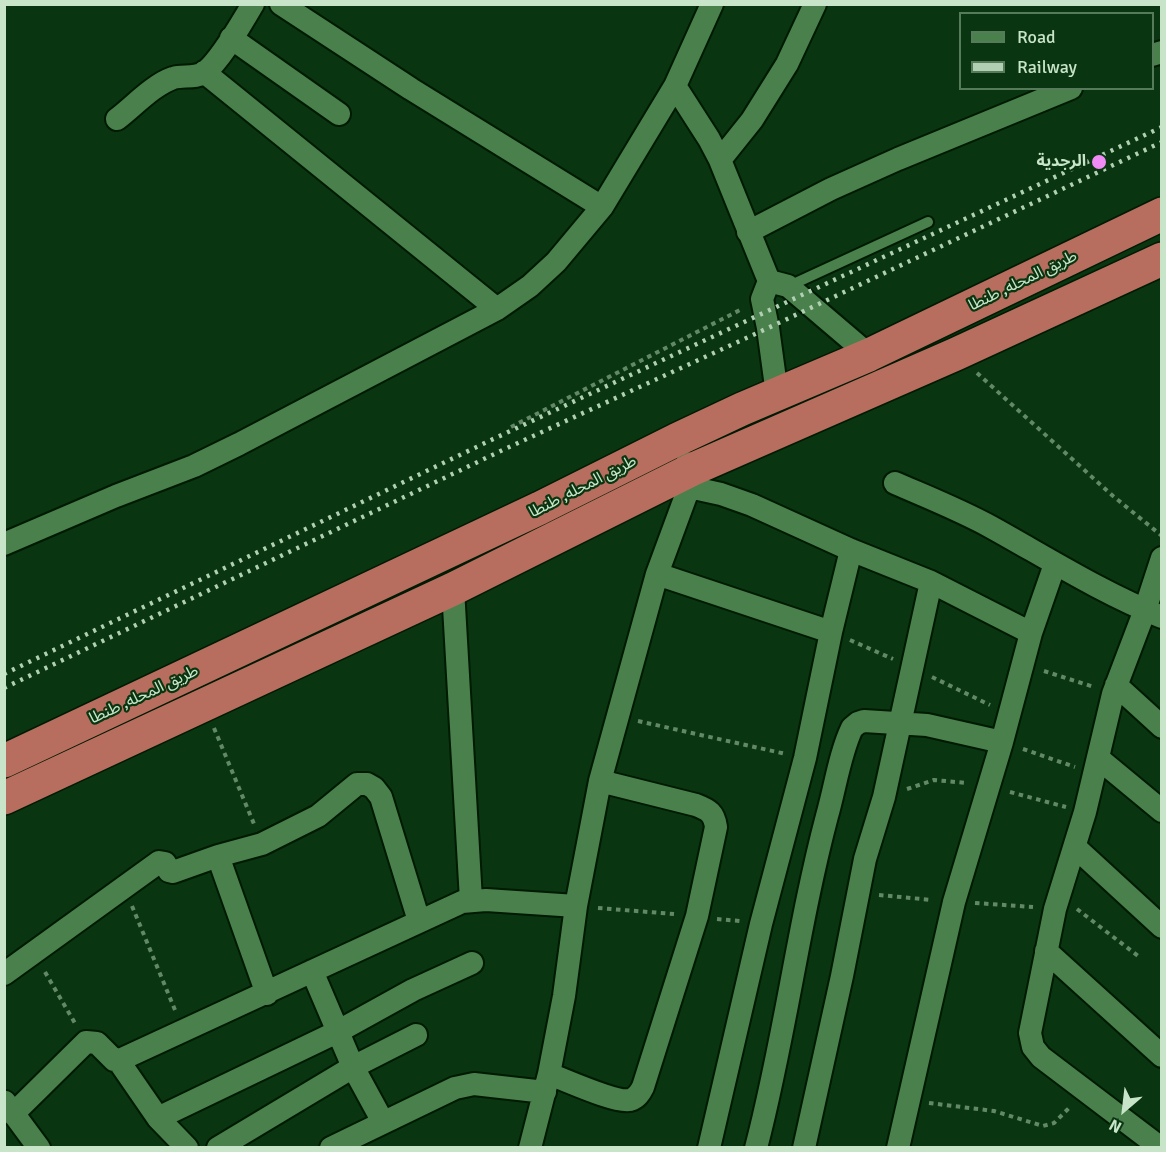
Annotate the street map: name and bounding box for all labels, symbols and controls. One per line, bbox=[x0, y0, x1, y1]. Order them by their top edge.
legend bbox=[959, 12, 1154, 90]
text: Road bbox=[1017, 26, 1056, 48]
text: Railway bbox=[1017, 56, 1077, 78]
place label: الرجدية bbox=[1036, 152, 1086, 172]
marker: الرجدية bbox=[1090, 153, 1108, 171]
street label: طريق المحله, طنطا bbox=[966, 246, 1080, 316]
street label: طريق المحله, طنطا bbox=[526, 452, 640, 522]
street label: طريق المحله, طنطا bbox=[86, 661, 202, 729]
north arrow bbox=[1094, 1080, 1154, 1140]
text: N bbox=[1106, 1114, 1125, 1137]

